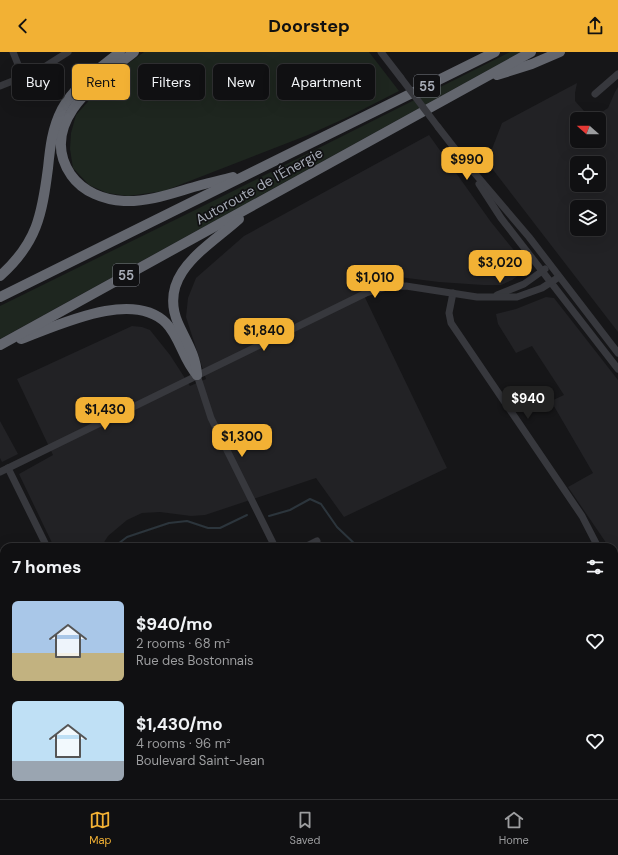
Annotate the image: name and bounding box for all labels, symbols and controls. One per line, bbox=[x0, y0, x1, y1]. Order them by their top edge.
text: Doorstep bbox=[268, 14, 350, 38]
icon: back bbox=[12, 15, 34, 37]
icon: share bbox=[584, 15, 606, 37]
chip: Buy bbox=[12, 64, 64, 100]
chip: Rent bbox=[72, 64, 130, 100]
chip: Filters bbox=[138, 64, 205, 100]
chip: New bbox=[213, 64, 269, 100]
chip: Apartment bbox=[277, 64, 375, 100]
road number: 55 bbox=[414, 75, 440, 97]
north arrow bbox=[570, 112, 606, 148]
map controls bbox=[570, 112, 606, 236]
street label: Autoroute de l'Énergie bbox=[192, 143, 326, 228]
pin: $990 bbox=[443, 147, 491, 181]
text: $990 bbox=[450, 151, 484, 168]
button: locate bbox=[570, 156, 606, 192]
button: layers bbox=[570, 200, 606, 236]
pin: $3,020 bbox=[467, 250, 533, 284]
text: $3,020 bbox=[478, 254, 522, 271]
road number: 55 bbox=[113, 264, 139, 286]
pin: $1,010 bbox=[342, 265, 408, 299]
text: $1,010 bbox=[356, 269, 394, 286]
pin: $1,840 bbox=[231, 318, 297, 352]
text: $1,840 bbox=[243, 322, 285, 339]
pin: $940 bbox=[504, 386, 552, 420]
text: $940 bbox=[511, 390, 545, 407]
pin: $1,430 bbox=[72, 397, 138, 431]
text: $1,430 bbox=[84, 401, 126, 418]
pin: $1,300 bbox=[209, 424, 275, 458]
text: $1,300 bbox=[221, 428, 263, 445]
text: 7 homes bbox=[12, 556, 81, 578]
icon: filters bbox=[584, 556, 606, 578]
text: $940/mo bbox=[136, 613, 213, 635]
icon: home bbox=[44, 617, 92, 665]
icon: heart bbox=[584, 630, 606, 652]
text: 2 rooms · 68 m² bbox=[136, 635, 230, 652]
text: Rue des Bostonnais bbox=[136, 652, 254, 669]
text: $1,430/mo bbox=[136, 713, 223, 735]
icon: home bbox=[44, 717, 92, 765]
icon: heart bbox=[584, 730, 606, 752]
text: 4 rooms · 96 m² bbox=[136, 735, 231, 752]
text: Boulevard Saint-Jean bbox=[136, 752, 265, 769]
tab: Map bbox=[89, 809, 111, 847]
tab: Saved bbox=[290, 809, 320, 847]
tab: Home bbox=[499, 809, 529, 847]

